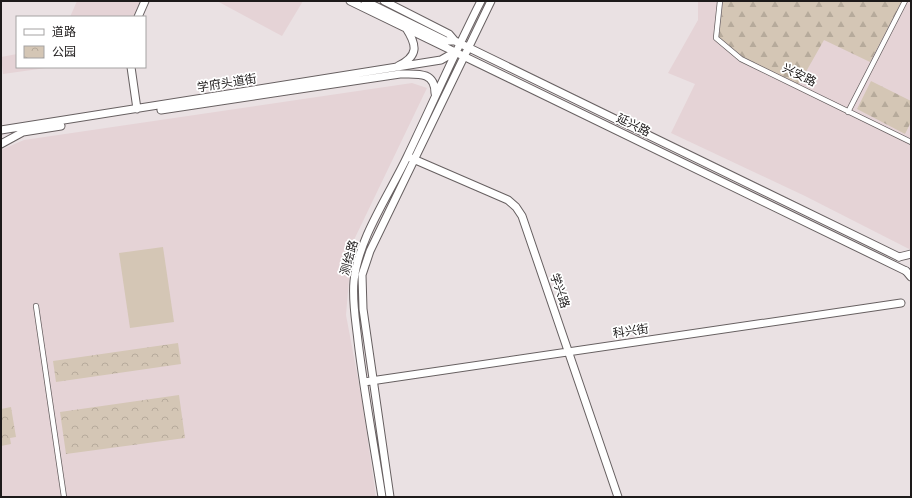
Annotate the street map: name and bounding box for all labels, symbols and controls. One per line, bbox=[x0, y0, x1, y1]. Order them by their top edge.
legend bbox=[16, 16, 146, 68]
text: 道路 bbox=[52, 25, 76, 41]
text: 公园 bbox=[52, 45, 76, 61]
street label: 兴安路 bbox=[779, 61, 819, 91]
street label: 学府头道街 bbox=[196, 71, 258, 97]
street label: 延兴路 bbox=[613, 111, 653, 141]
street label: 测绘路 bbox=[337, 238, 363, 278]
street label: 学兴路 bbox=[546, 271, 572, 311]
street label: 科兴街 bbox=[612, 322, 650, 342]

